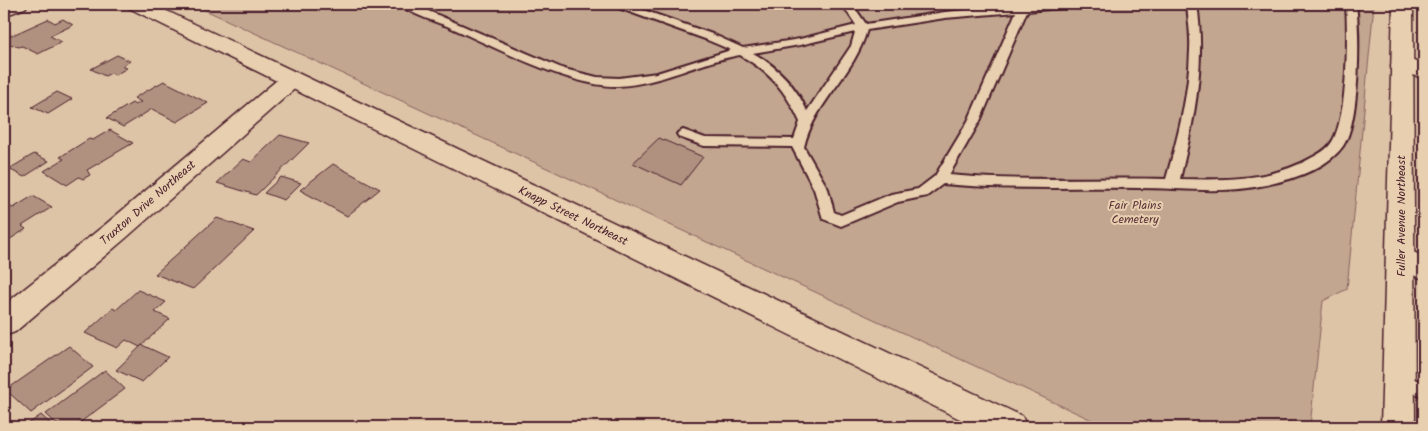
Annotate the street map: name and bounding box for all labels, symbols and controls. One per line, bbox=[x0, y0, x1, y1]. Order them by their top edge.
street label: Fuller Avenue Northeast bbox=[1392, 155, 1411, 277]
street label: Truxton Drive Northeast bbox=[96, 156, 200, 250]
street label: Knapp Street Northeast bbox=[515, 181, 631, 251]
park label: Fair Plains Cemetery bbox=[1109, 196, 1162, 229]

